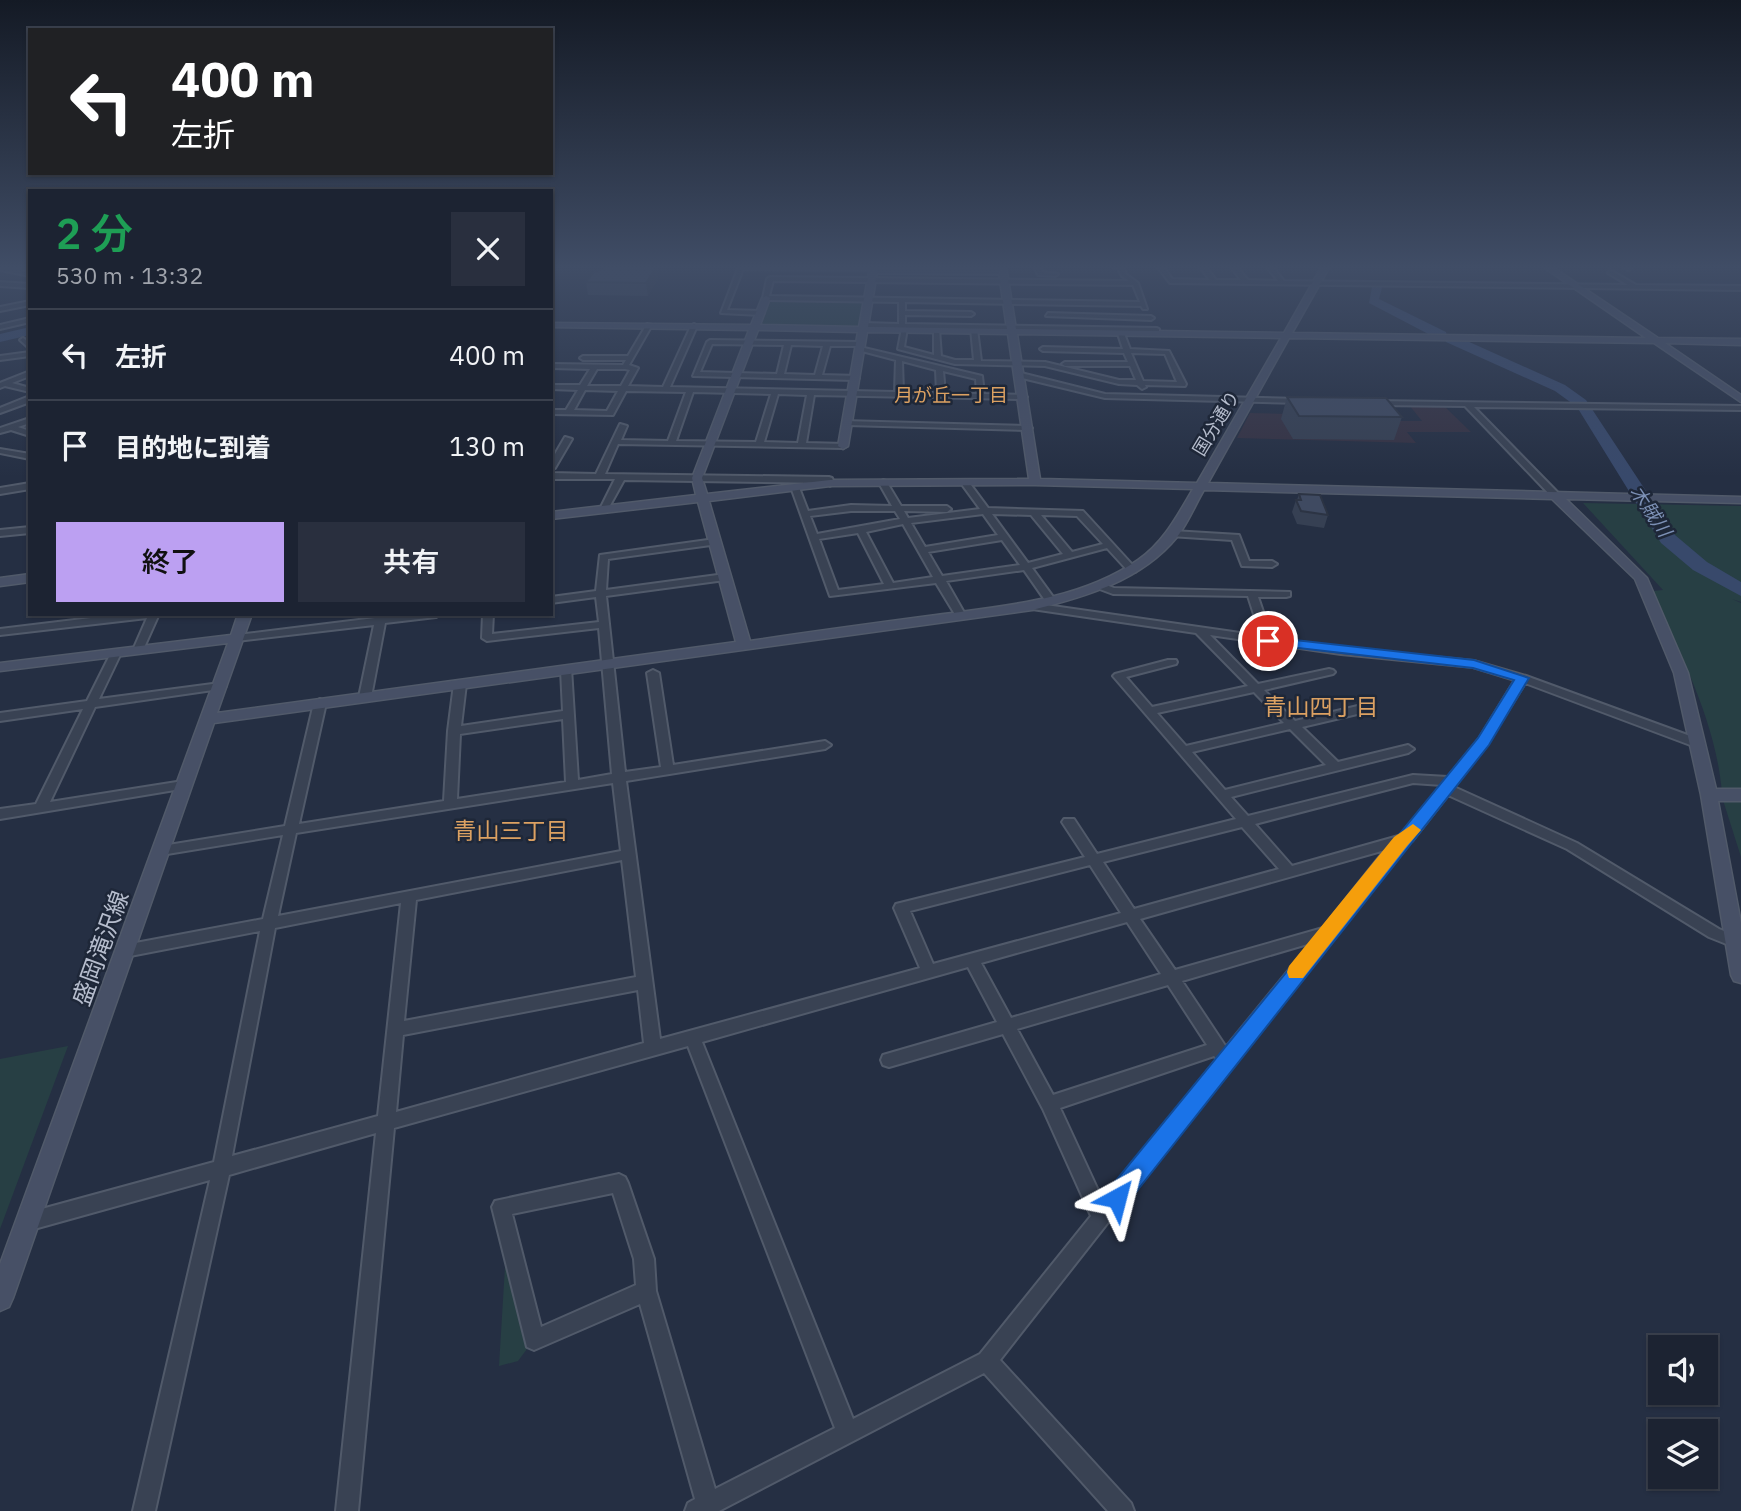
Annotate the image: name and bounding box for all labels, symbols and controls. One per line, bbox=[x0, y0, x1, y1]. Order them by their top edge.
text: 400 m bbox=[171, 47, 315, 110]
icon: left bbox=[56, 56, 147, 147]
text: 左折 bbox=[171, 113, 235, 155]
text: 2 分 bbox=[56, 206, 133, 261]
button: close bbox=[451, 212, 525, 286]
text: 530 m · 13:32 bbox=[56, 260, 203, 290]
icon: left bbox=[56, 336, 94, 374]
text: 400 m bbox=[449, 338, 525, 372]
text: 左折 bbox=[115, 339, 167, 373]
district label: 月が丘一丁目 bbox=[894, 383, 1008, 407]
street label: 国分通り bbox=[1188, 386, 1244, 460]
icon: arrive bbox=[56, 427, 94, 465]
text: 130 m bbox=[449, 429, 525, 463]
text: 目的地に到着 bbox=[115, 430, 271, 464]
water label: 木賊川 bbox=[1625, 481, 1678, 543]
button: 終了 bbox=[56, 522, 284, 602]
button: 共有 bbox=[298, 522, 525, 602]
pin bbox=[1238, 611, 1298, 671]
icon: arrive bbox=[1249, 622, 1287, 660]
district label: 青山四丁目 bbox=[1264, 691, 1379, 721]
district label: 青山三丁目 bbox=[454, 815, 569, 845]
street label: 盛岡滝沢線 bbox=[64, 886, 136, 1010]
position arrow bbox=[1080, 1161, 1154, 1235]
map controls bbox=[1648, 1335, 1718, 1489]
button: sound bbox=[1648, 1335, 1718, 1405]
button: layers bbox=[1648, 1419, 1718, 1489]

